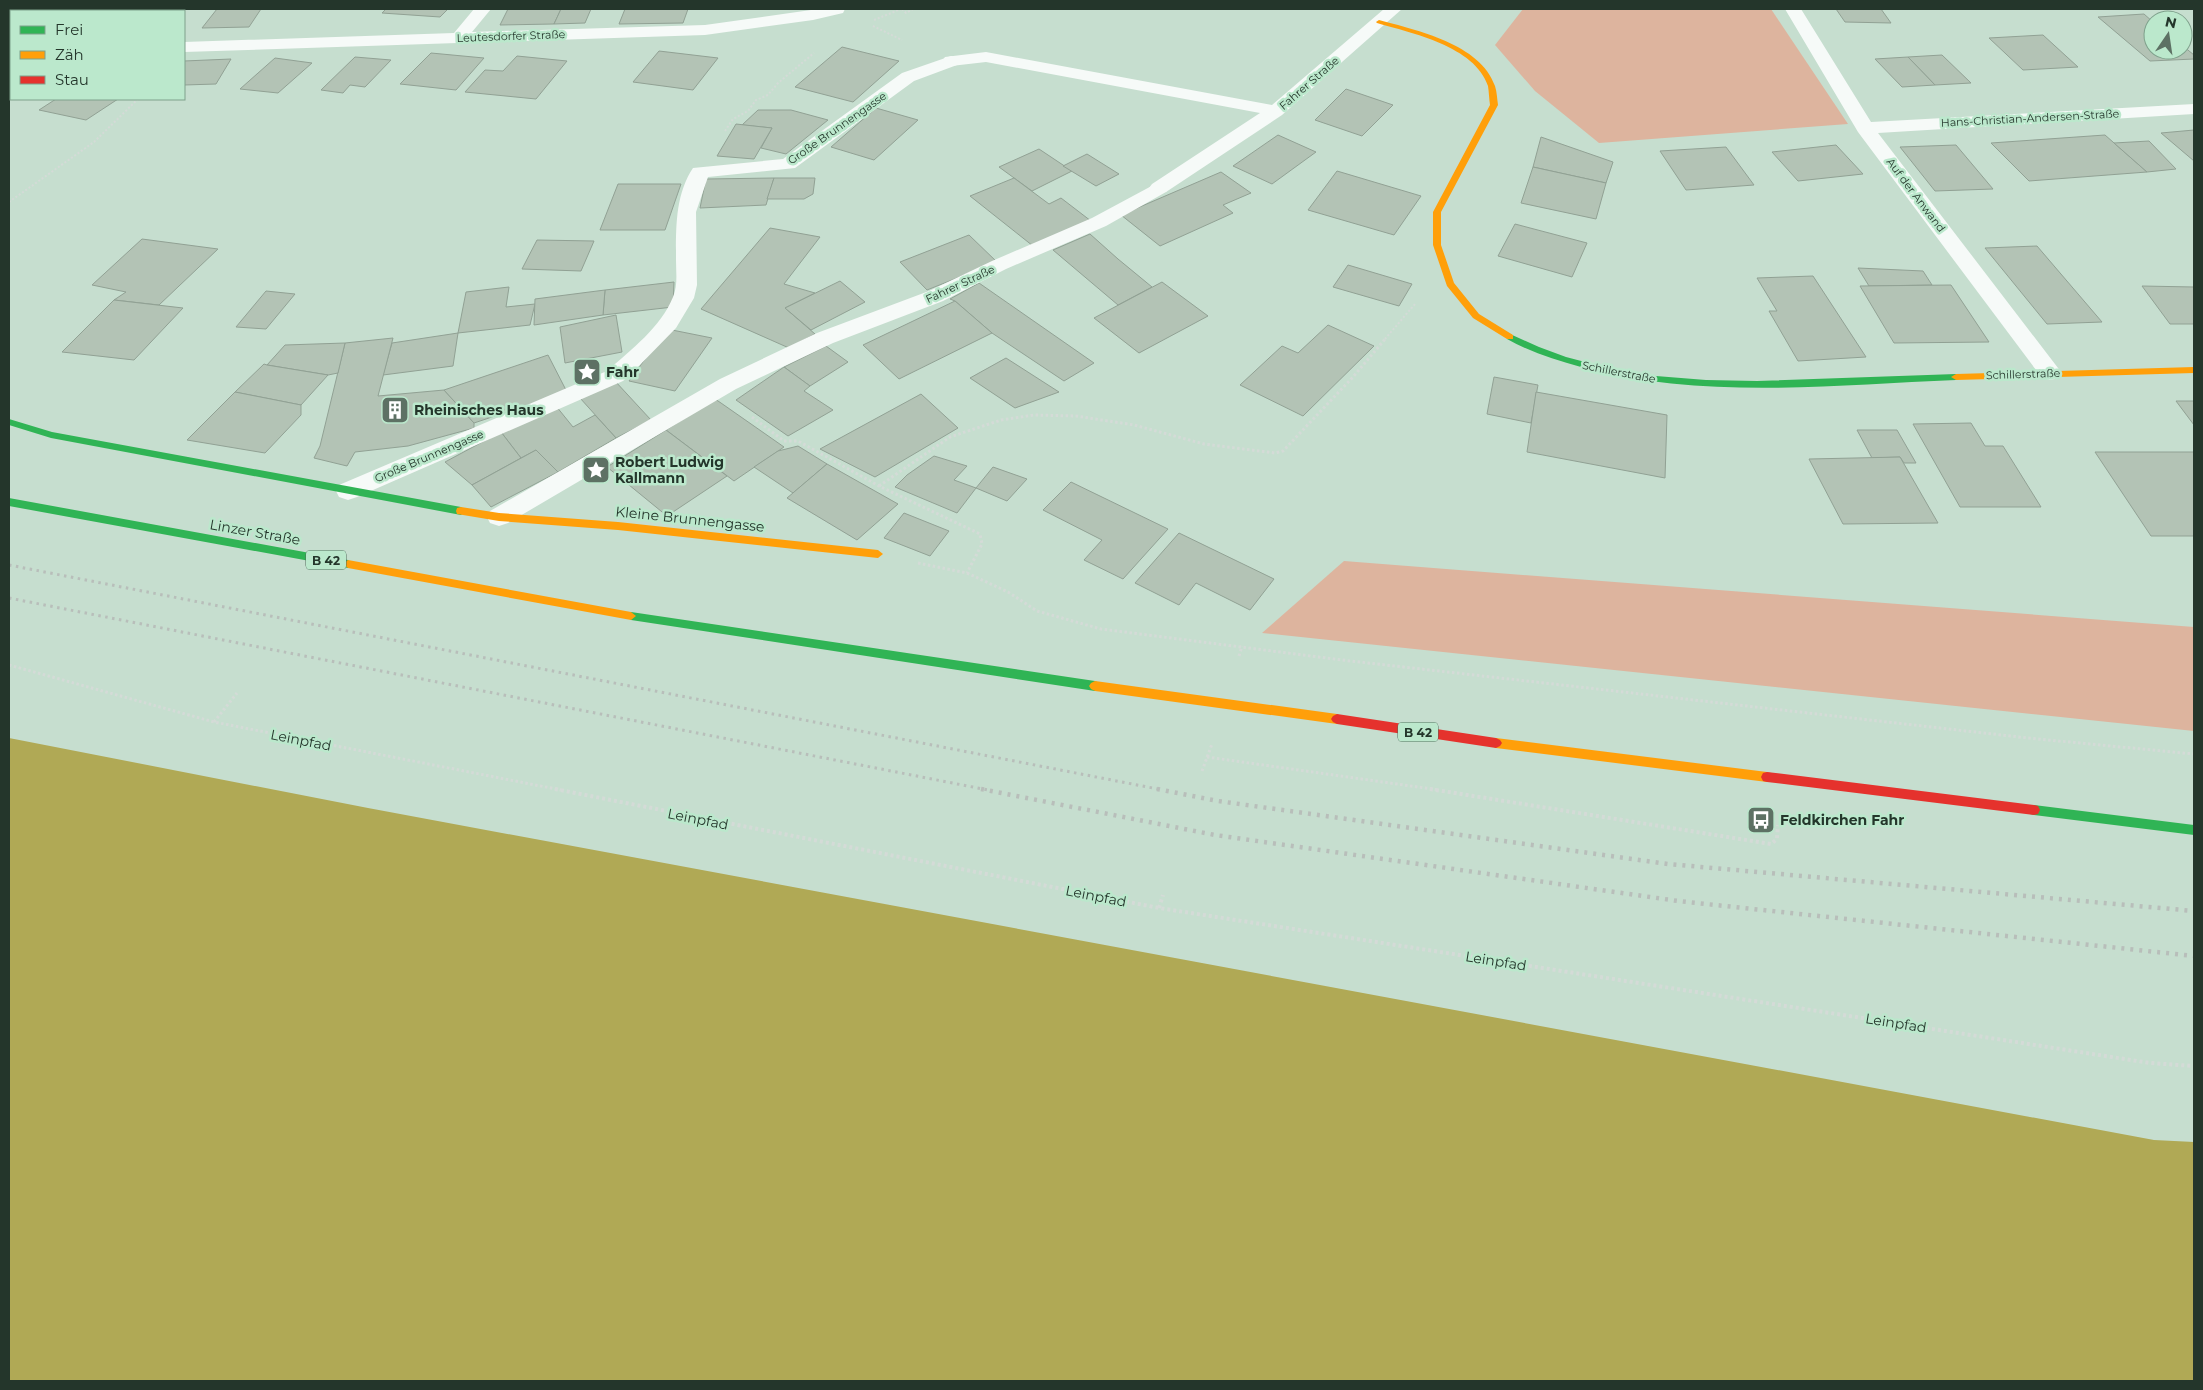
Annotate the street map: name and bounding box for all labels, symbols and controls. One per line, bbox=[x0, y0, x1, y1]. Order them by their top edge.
legend bbox=[10, 10, 185, 100]
north arrow bbox=[2143, 10, 2193, 60]
text: N bbox=[2163, 12, 2178, 32]
text: Frei bbox=[55, 20, 83, 39]
street label: Leutesdorfer Straße bbox=[456, 27, 566, 45]
text: Zäh bbox=[55, 45, 84, 64]
street label: Fahrer Straße bbox=[1276, 53, 1342, 113]
text: Stau bbox=[55, 70, 89, 89]
street label: Große Brunnengasse bbox=[785, 89, 889, 167]
street label: Hans-Christian-Andersen-Straße bbox=[1940, 106, 2120, 130]
street label: Auf der Anwand bbox=[1884, 155, 1948, 235]
street label: Fahrer Straße bbox=[923, 262, 997, 306]
place icon: Fahr bbox=[572, 357, 602, 387]
street label: Schillerstraße bbox=[1581, 358, 1657, 386]
place label: Fahr bbox=[606, 363, 639, 381]
street label: Schillerstraße bbox=[1986, 366, 2061, 382]
building icon: Rheinisches Haus bbox=[380, 395, 410, 425]
place label: Rheinisches Haus bbox=[414, 401, 544, 419]
street label: Große Brunnengasse bbox=[372, 427, 486, 485]
place label: Robert Ludwig Kallmann bbox=[615, 453, 724, 487]
place icon: Robert Ludwig Kallmann bbox=[581, 455, 611, 485]
street label: Kleine Brunnengasse bbox=[615, 502, 765, 536]
street label: Linzer Straße bbox=[208, 515, 302, 549]
road number: B 42 bbox=[306, 550, 346, 570]
road number: B 42 bbox=[1398, 722, 1438, 742]
street label: Leinpfad bbox=[269, 725, 333, 755]
street label: Leinpfad bbox=[666, 804, 730, 834]
bus stop icon: Feldkirchen Fahr bbox=[1746, 805, 1776, 835]
place label: Feldkirchen Fahr bbox=[1780, 811, 1904, 829]
street label: Leinpfad bbox=[1064, 881, 1128, 911]
street label: Leinpfad bbox=[1464, 947, 1528, 975]
street label: Leinpfad bbox=[1864, 1009, 1928, 1037]

